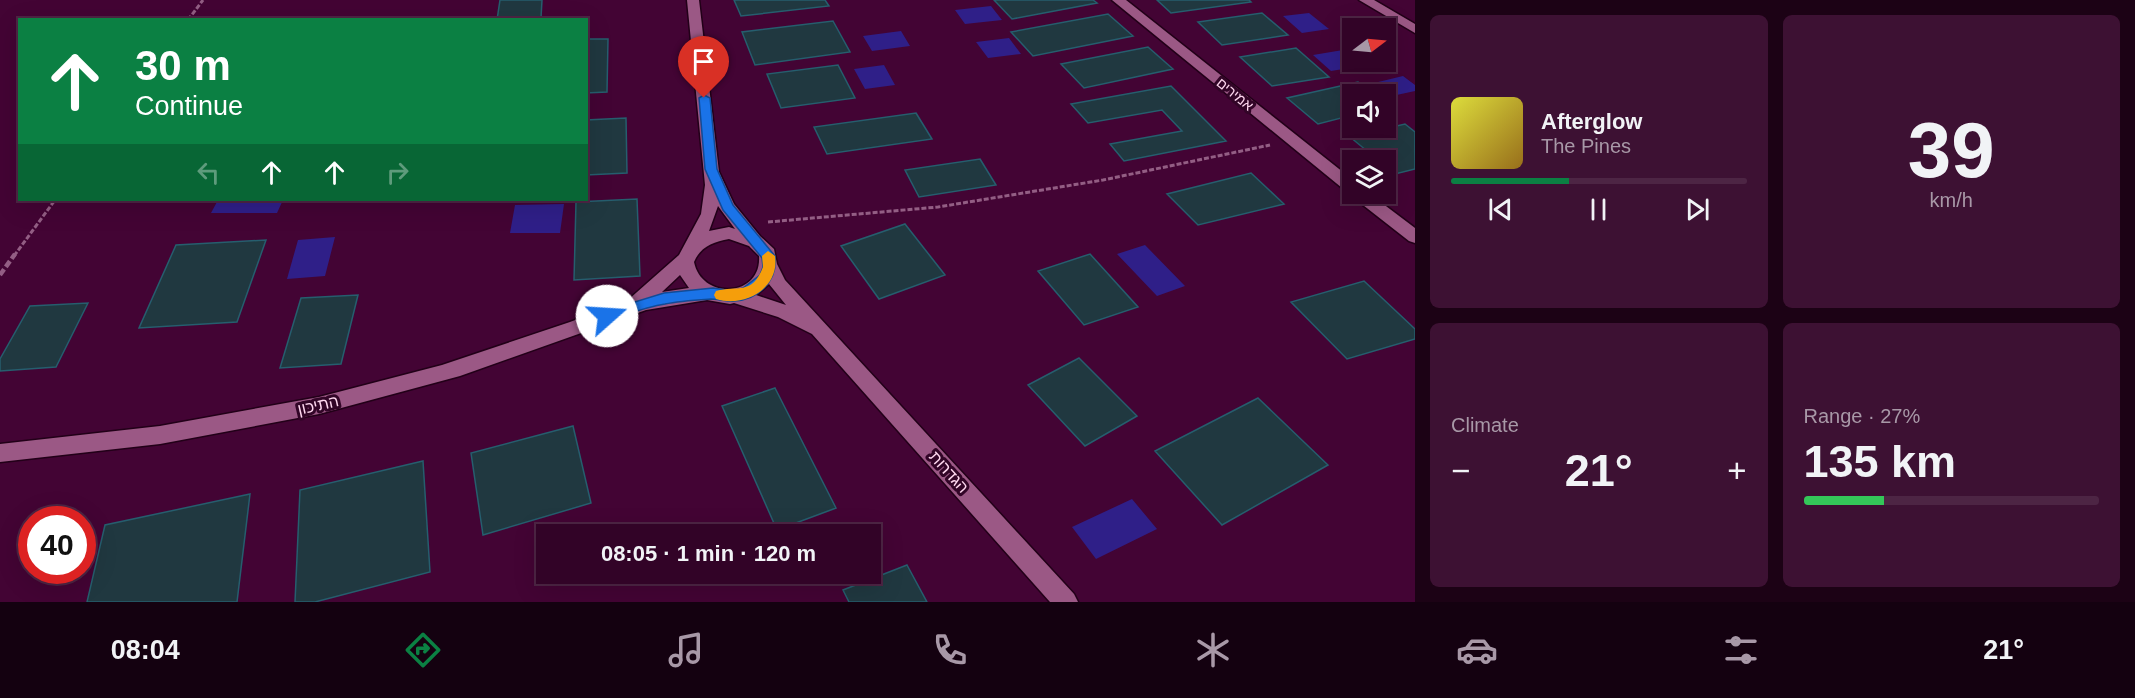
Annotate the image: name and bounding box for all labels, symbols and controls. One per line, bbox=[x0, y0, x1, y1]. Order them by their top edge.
north arrow bbox=[1342, 18, 1396, 72]
map controls bbox=[1342, 18, 1396, 204]
pin bbox=[678, 36, 729, 98]
icon: ahead bbox=[36, 42, 114, 120]
text: 30 m bbox=[135, 42, 231, 89]
icon: arrive bbox=[687, 45, 720, 78]
street label: אמירים bbox=[1213, 74, 1257, 114]
button: sound bbox=[1342, 84, 1396, 138]
text: Continue bbox=[135, 91, 243, 121]
text: 39 bbox=[1908, 106, 1995, 194]
text: Afterglow bbox=[1541, 109, 1642, 134]
text: The Pines bbox=[1541, 135, 1631, 157]
button: layers bbox=[1342, 150, 1396, 204]
icon: left bbox=[192, 156, 225, 189]
icon: ahead bbox=[255, 156, 288, 189]
icon: ahead bbox=[318, 156, 351, 189]
icon: right bbox=[381, 156, 414, 189]
text: km/h bbox=[1930, 189, 1973, 211]
icon: previous bbox=[1484, 193, 1517, 226]
icon: pause bbox=[1582, 193, 1615, 226]
icon: next bbox=[1681, 193, 1714, 226]
position arrow bbox=[575, 284, 639, 348]
street label: התיכון bbox=[296, 392, 340, 418]
text: Range · 27% bbox=[1804, 405, 1920, 427]
text: Climate bbox=[1451, 414, 1519, 436]
text: 135 km bbox=[1804, 436, 1956, 487]
text: 21° bbox=[1565, 445, 1633, 496]
street label: הגדרות bbox=[926, 448, 972, 496]
text: − bbox=[1451, 452, 1470, 489]
text: + bbox=[1727, 452, 1747, 489]
speed limit sign: 40 bbox=[18, 506, 96, 584]
text: 08:05 · 1 min · 120 m bbox=[601, 541, 816, 566]
icon: directions bbox=[402, 629, 444, 671]
icon: music bbox=[665, 629, 707, 671]
icon: phone bbox=[929, 629, 971, 671]
icon: climate bbox=[1192, 629, 1234, 671]
icon: car bbox=[1456, 629, 1498, 671]
icon: filters bbox=[1720, 629, 1762, 671]
text: 08:04 bbox=[111, 635, 180, 665]
text: 21° bbox=[1983, 635, 2024, 665]

